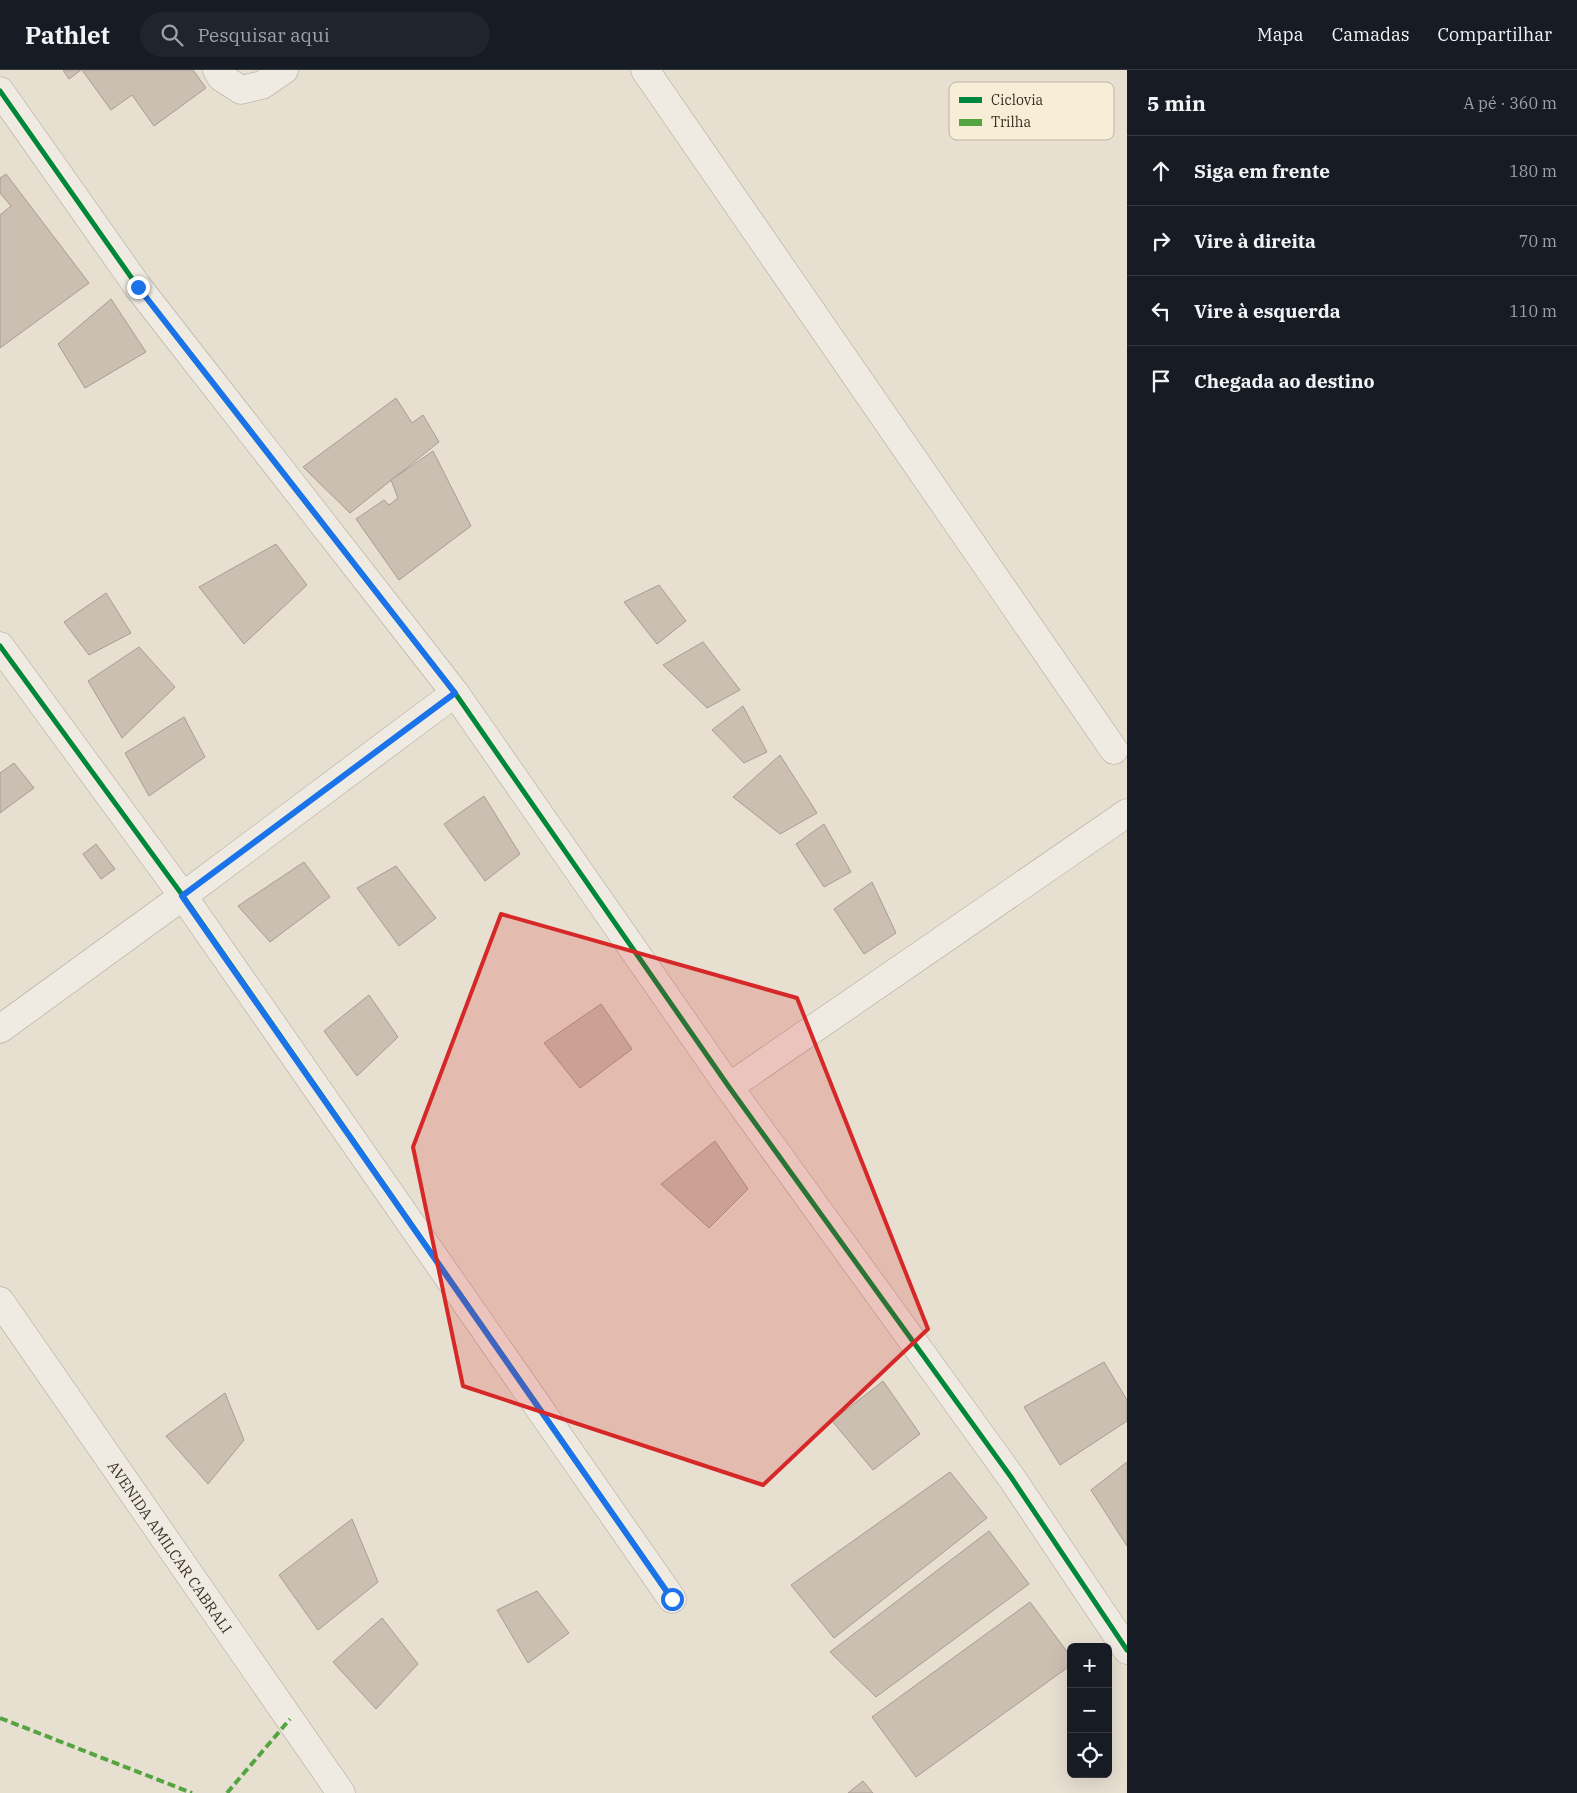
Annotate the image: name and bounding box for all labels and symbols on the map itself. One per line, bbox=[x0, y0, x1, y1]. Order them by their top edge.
legend bbox=[949, 82, 1114, 140]
text: Ciclovia bbox=[991, 91, 1044, 109]
text: Trilha bbox=[991, 113, 1031, 131]
route end bbox=[127, 276, 150, 299]
street label: AVENIDA AMILCAR CABRALI bbox=[104, 1457, 237, 1636]
route start bbox=[661, 1588, 684, 1611]

